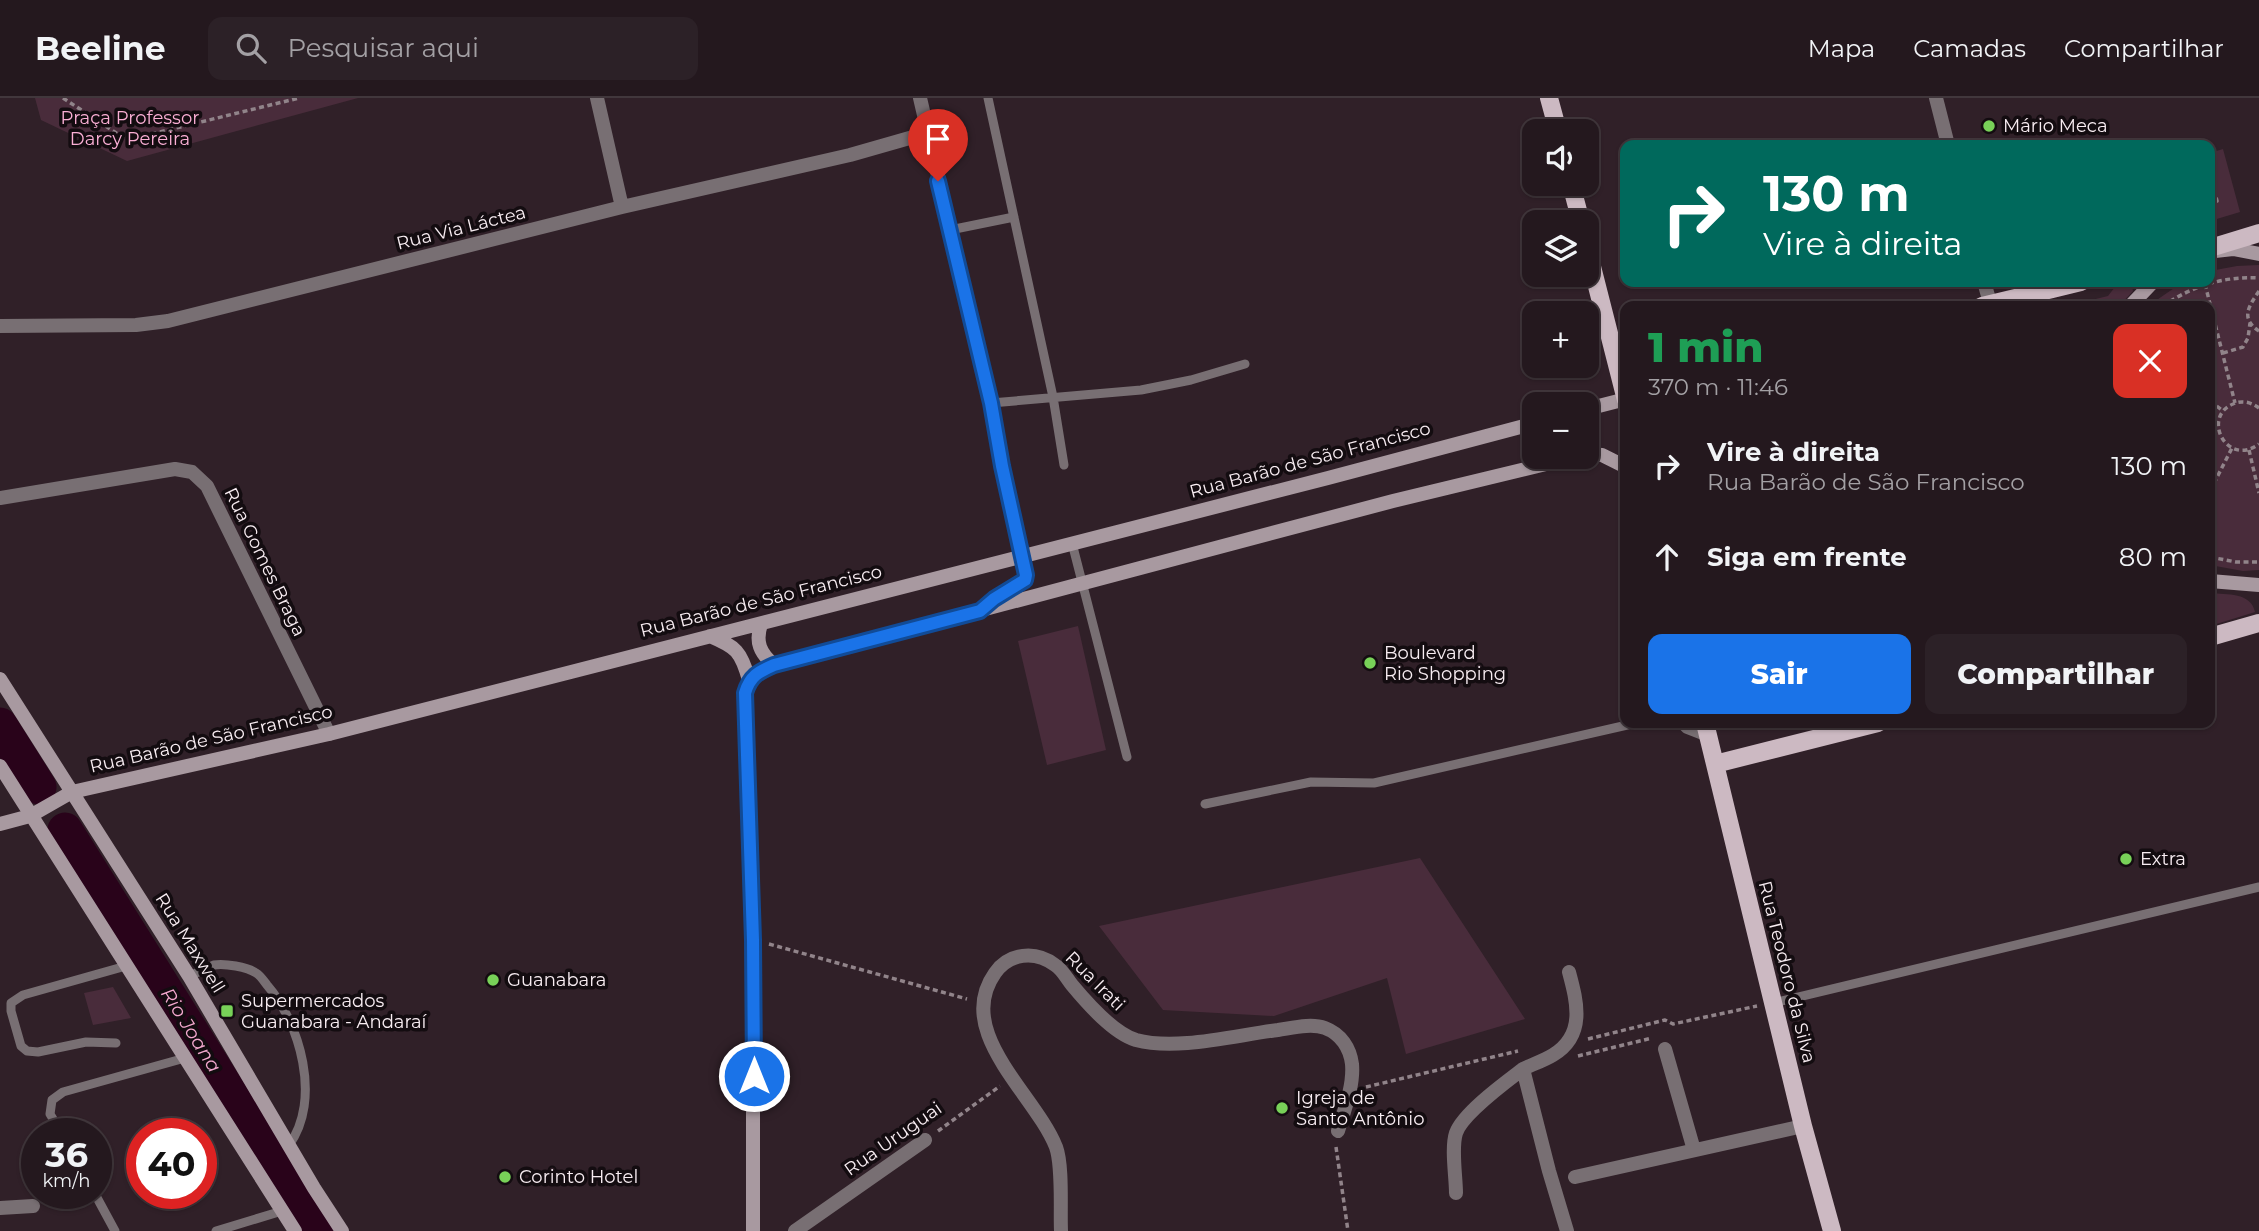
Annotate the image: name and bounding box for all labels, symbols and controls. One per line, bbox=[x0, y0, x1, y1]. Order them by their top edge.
search box bbox=[208, 17, 698, 80]
text: Beeline bbox=[35, 28, 166, 68]
icon: search bbox=[232, 29, 270, 67]
text: Pesquisar aqui bbox=[288, 32, 479, 64]
text: Mapa bbox=[1808, 34, 1875, 63]
text: Camadas bbox=[1913, 34, 2026, 63]
text: Compartilhar bbox=[2064, 34, 2224, 63]
park label: Praça Professor Darcy Pereira bbox=[61, 107, 199, 150]
pin bbox=[908, 109, 968, 181]
place label: Mário Meca bbox=[2003, 115, 2108, 137]
marker: Mário Meca bbox=[1981, 118, 1997, 134]
map controls bbox=[1522, 119, 1599, 469]
button: sound bbox=[1522, 119, 1599, 196]
icon: arrive bbox=[919, 120, 957, 158]
text: 130 m bbox=[1763, 164, 1910, 223]
icon: right bbox=[1648, 168, 1739, 259]
street label: Rua Via Láctea bbox=[394, 201, 528, 255]
button: layers bbox=[1522, 210, 1599, 287]
text: Vire à direita bbox=[1763, 224, 1962, 263]
button: + bbox=[1522, 301, 1599, 378]
text: 1 min bbox=[1648, 321, 1764, 373]
button: close bbox=[2113, 324, 2187, 398]
text: 370 m · 11:46 bbox=[1648, 373, 1788, 401]
button: − bbox=[1522, 392, 1599, 469]
street label: Rua Barão de São Francisco bbox=[1187, 417, 1433, 503]
text: Vire à direita bbox=[1707, 436, 1880, 468]
icon: right bbox=[1648, 447, 1686, 485]
text: 130 m bbox=[2111, 450, 2187, 482]
text: Rua Barão de São Francisco bbox=[1707, 468, 2025, 496]
street label: Rua Gomes Braga bbox=[219, 484, 311, 640]
icon: ahead bbox=[1648, 538, 1686, 576]
text: Siga em frente bbox=[1707, 541, 1907, 573]
text: 80 m bbox=[2119, 541, 2187, 573]
street label: Rua Barão de São Francisco bbox=[638, 560, 884, 642]
button: Sair bbox=[1648, 634, 1911, 714]
button: Compartilhar bbox=[1925, 634, 2187, 714]
place label: Boulevard Rio Shopping bbox=[1384, 642, 1506, 685]
marker: Boulevard Rio Shopping bbox=[1362, 655, 1378, 671]
street label: Rua Barão de São Francisco bbox=[87, 700, 335, 778]
place label: Extra bbox=[2140, 848, 2186, 870]
marker: Extra bbox=[2118, 851, 2134, 867]
street label: Rua Teodoro da Silva bbox=[1754, 879, 1820, 1065]
street label: Rua Maxwell bbox=[151, 889, 229, 997]
street label: Rua Irati bbox=[1061, 947, 1129, 1015]
place label: Guanabara bbox=[507, 969, 606, 991]
marker: Guanabara bbox=[485, 972, 501, 988]
water label: Rio Joana bbox=[156, 983, 226, 1077]
place label: Supermercados Guanabara - Andaraí bbox=[241, 990, 428, 1033]
marker: Supermercados Guanabara - Andaraí bbox=[219, 1003, 235, 1019]
position arrow bbox=[717, 1039, 791, 1113]
place label: Igreja de Santo Antônio bbox=[1296, 1087, 1424, 1130]
street label: Rua Uruguai bbox=[840, 1097, 946, 1181]
marker: Igreja de Santo Antônio bbox=[1274, 1100, 1290, 1116]
speed limit sign: 40 bbox=[126, 1118, 217, 1209]
text: 36 bbox=[45, 1133, 88, 1176]
place label: Corinto Hotel bbox=[519, 1166, 638, 1188]
marker: Corinto Hotel bbox=[497, 1169, 513, 1185]
text: km/h bbox=[42, 1170, 91, 1192]

